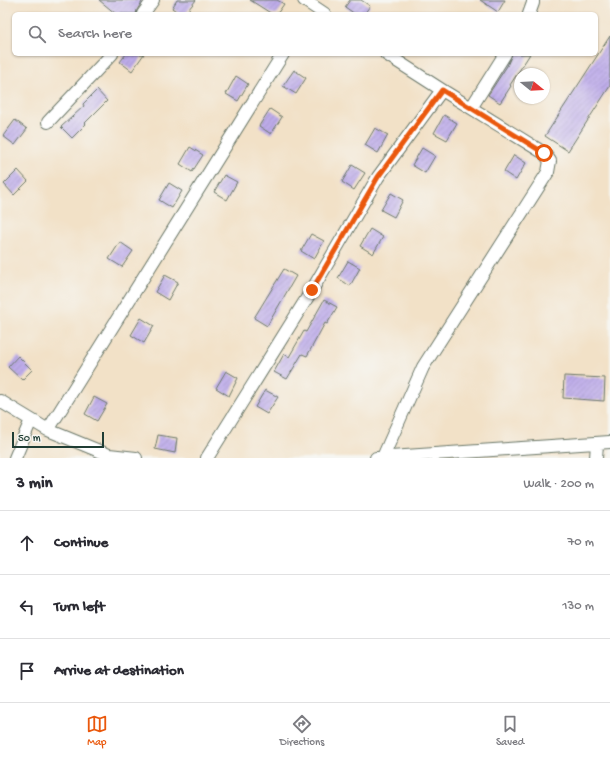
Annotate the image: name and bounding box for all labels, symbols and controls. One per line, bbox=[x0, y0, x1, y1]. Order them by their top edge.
search box bbox=[12, 12, 598, 56]
icon: search bbox=[26, 23, 48, 45]
text: Search here bbox=[58, 25, 132, 43]
north arrow bbox=[514, 68, 550, 104]
route start bbox=[535, 144, 553, 162]
route end bbox=[303, 281, 321, 299]
scale bar bbox=[12, 430, 104, 449]
text: 50 m bbox=[18, 433, 40, 445]
text: 3 min bbox=[16, 474, 53, 494]
text: Walk · 200 m bbox=[523, 477, 594, 492]
icon: ahead bbox=[16, 532, 38, 554]
text: Continue bbox=[54, 534, 108, 552]
text: 70 m bbox=[568, 535, 594, 550]
icon: left bbox=[16, 596, 38, 618]
text: Turn left bbox=[54, 598, 105, 616]
text: 130 m bbox=[562, 599, 594, 614]
icon: arrive bbox=[16, 660, 38, 682]
text: Arrive at destination bbox=[54, 662, 184, 680]
tab: Map bbox=[86, 713, 108, 749]
tab: Directions bbox=[280, 713, 324, 749]
tab: Saved bbox=[496, 713, 524, 749]

